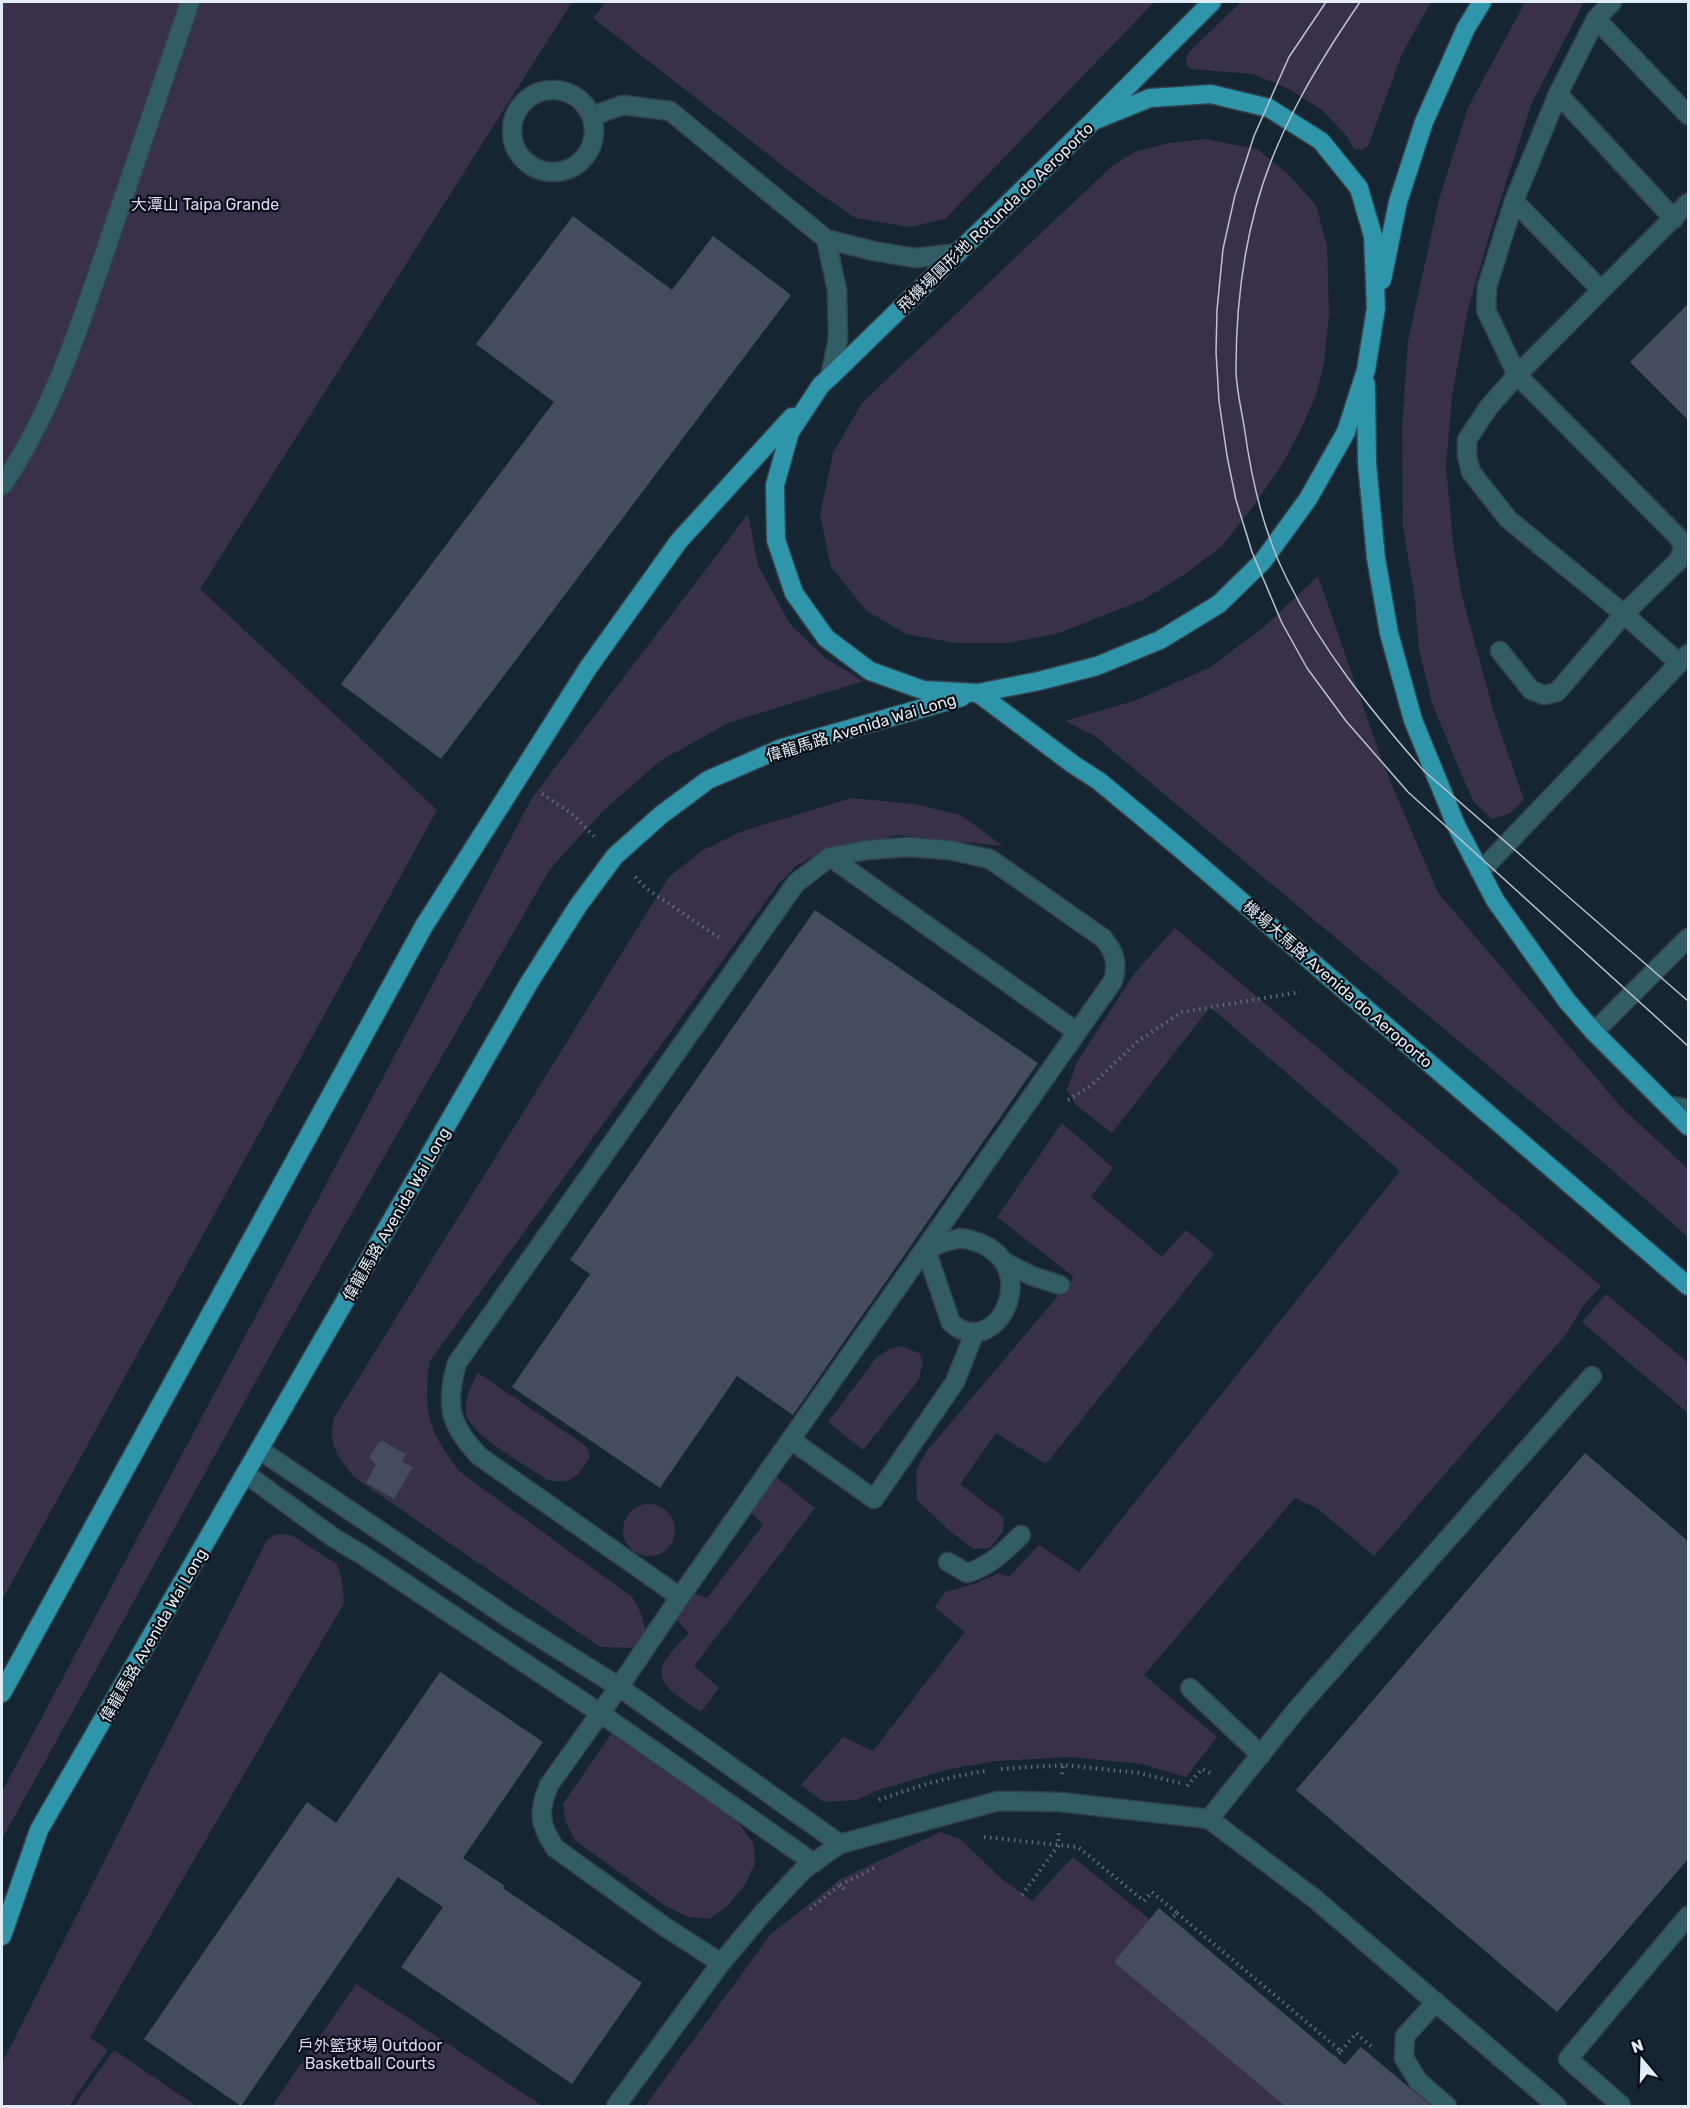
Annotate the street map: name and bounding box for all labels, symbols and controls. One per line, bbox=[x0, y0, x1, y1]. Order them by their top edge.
street label: 飛機場圓形地 Rotunda do Aeroporto bbox=[894, 119, 1097, 316]
park label: 大潭山 Taipa Grande bbox=[131, 195, 279, 214]
street label: 偉龍馬路 Avenida Wai Long bbox=[764, 690, 958, 765]
street label: 機場大馬路 Avenida do Aeroporto bbox=[1239, 897, 1436, 1072]
street label: 偉龍馬路 Avenida Wai Long bbox=[339, 1124, 454, 1305]
street label: 偉龍馬路 Avenida Wai Long bbox=[96, 1545, 211, 1726]
north arrow bbox=[1612, 2030, 1672, 2090]
text: N bbox=[1629, 2035, 1646, 2057]
park label: 戶外籃球場 Outdoor Basketball Courts bbox=[298, 2036, 442, 2073]

